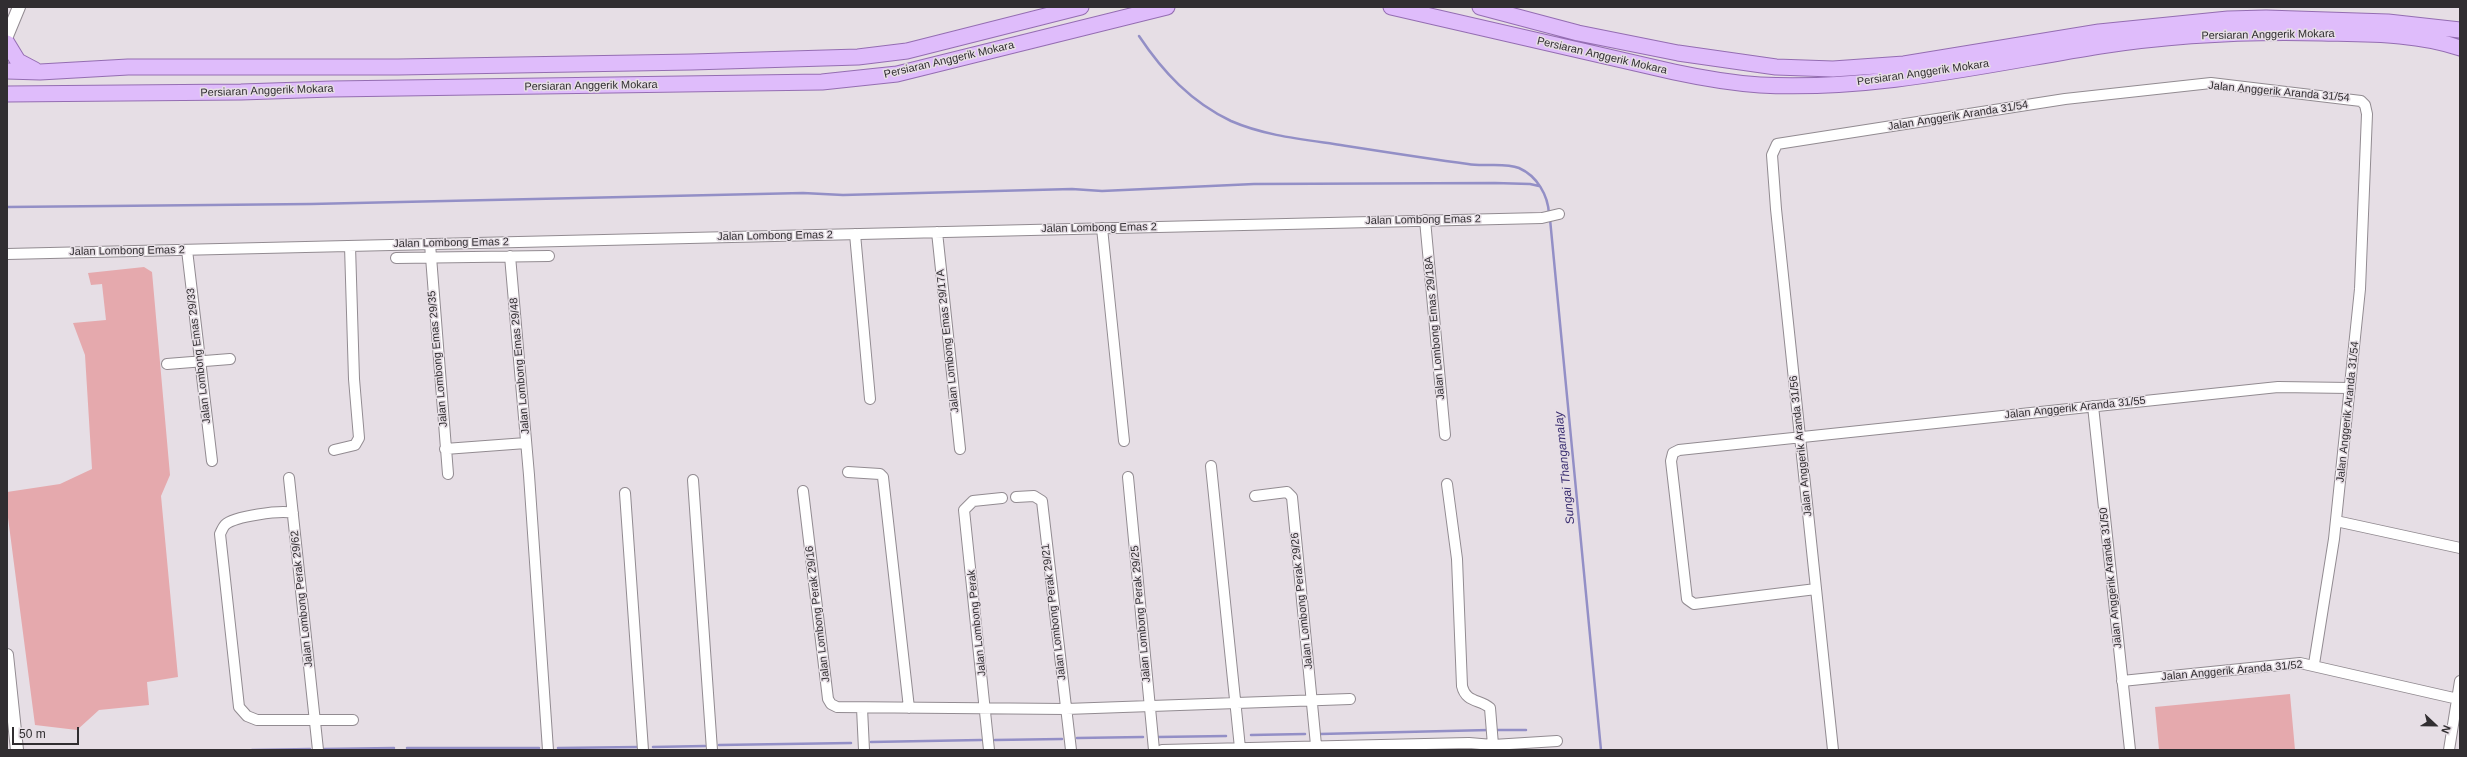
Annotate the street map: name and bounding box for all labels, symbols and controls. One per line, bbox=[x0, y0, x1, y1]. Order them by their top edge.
street label: Persiaran Anggerik Mokara bbox=[2201, 27, 2335, 43]
street label: Persiaran Anggerik Mokara bbox=[1536, 35, 1668, 77]
street label: Persiaran Anggerik Mokara bbox=[883, 39, 1015, 81]
street label: Persiaran Anggerik Mokara bbox=[1856, 57, 1990, 89]
street label: Persiaran Anggerik Mokara bbox=[524, 78, 658, 94]
street label: Jalan Anggerik Aranda 31/54 bbox=[2208, 79, 2350, 105]
street label: Persiaran Anggerik Mokara bbox=[200, 82, 334, 100]
street label: Jalan Anggerik Aranda 31/54 bbox=[1887, 98, 2029, 134]
street label: Jalan Lombong Emas 2 bbox=[1365, 212, 1481, 228]
street label: Jalan Lombong Emas 2 bbox=[1041, 220, 1157, 236]
street label: Jalan Lombong Emas 2 bbox=[717, 228, 833, 244]
street label: Jalan Lombong Emas 2 bbox=[393, 235, 509, 251]
street label: Jalan Lombong Emas 2 bbox=[69, 243, 185, 259]
street label: Jalan Lombong Emas 29/18A bbox=[1422, 256, 1448, 400]
street label: Jalan Lombong Emas 29/17A bbox=[934, 269, 962, 413]
street label: Jalan Lombong Emas 29/33 bbox=[184, 287, 214, 425]
street label: Jalan Lombong Emas 29/35 bbox=[425, 290, 451, 428]
street label: Jalan Lombong Emas 29/48 bbox=[507, 297, 533, 435]
street label: Jalan Anggerik Aranda 31/54 bbox=[2334, 341, 2362, 483]
street label: Jalan Anggerik Aranda 31/56 bbox=[1787, 375, 1815, 517]
street label: Jalan Anggerik Aranda 31/55 bbox=[2004, 394, 2146, 422]
water label: Sungai Thangamalay bbox=[1552, 411, 1578, 525]
street label: Jalan Anggerik Aranda 31/50 bbox=[2097, 507, 2125, 649]
street label: Jalan Lombong Perak 29/62 bbox=[288, 530, 316, 668]
street label: Jalan Lombong Perak 29/26 bbox=[1288, 532, 1316, 670]
street label: Jalan Lombong Perak 29/21 bbox=[1039, 543, 1069, 681]
street label: Jalan Lombong Perak 29/16 bbox=[803, 545, 833, 683]
street label: Jalan Lombong Perak 29/25 bbox=[1128, 545, 1154, 683]
street label: Jalan Lombong Perak bbox=[965, 569, 989, 677]
street label: Jalan Anggerik Aranda 31/52 bbox=[2161, 658, 2303, 684]
north arrow bbox=[2415, 705, 2455, 745]
scale bar bbox=[14, 719, 81, 745]
text: N bbox=[2439, 724, 2453, 735]
text: 50 m bbox=[19, 727, 46, 741]

